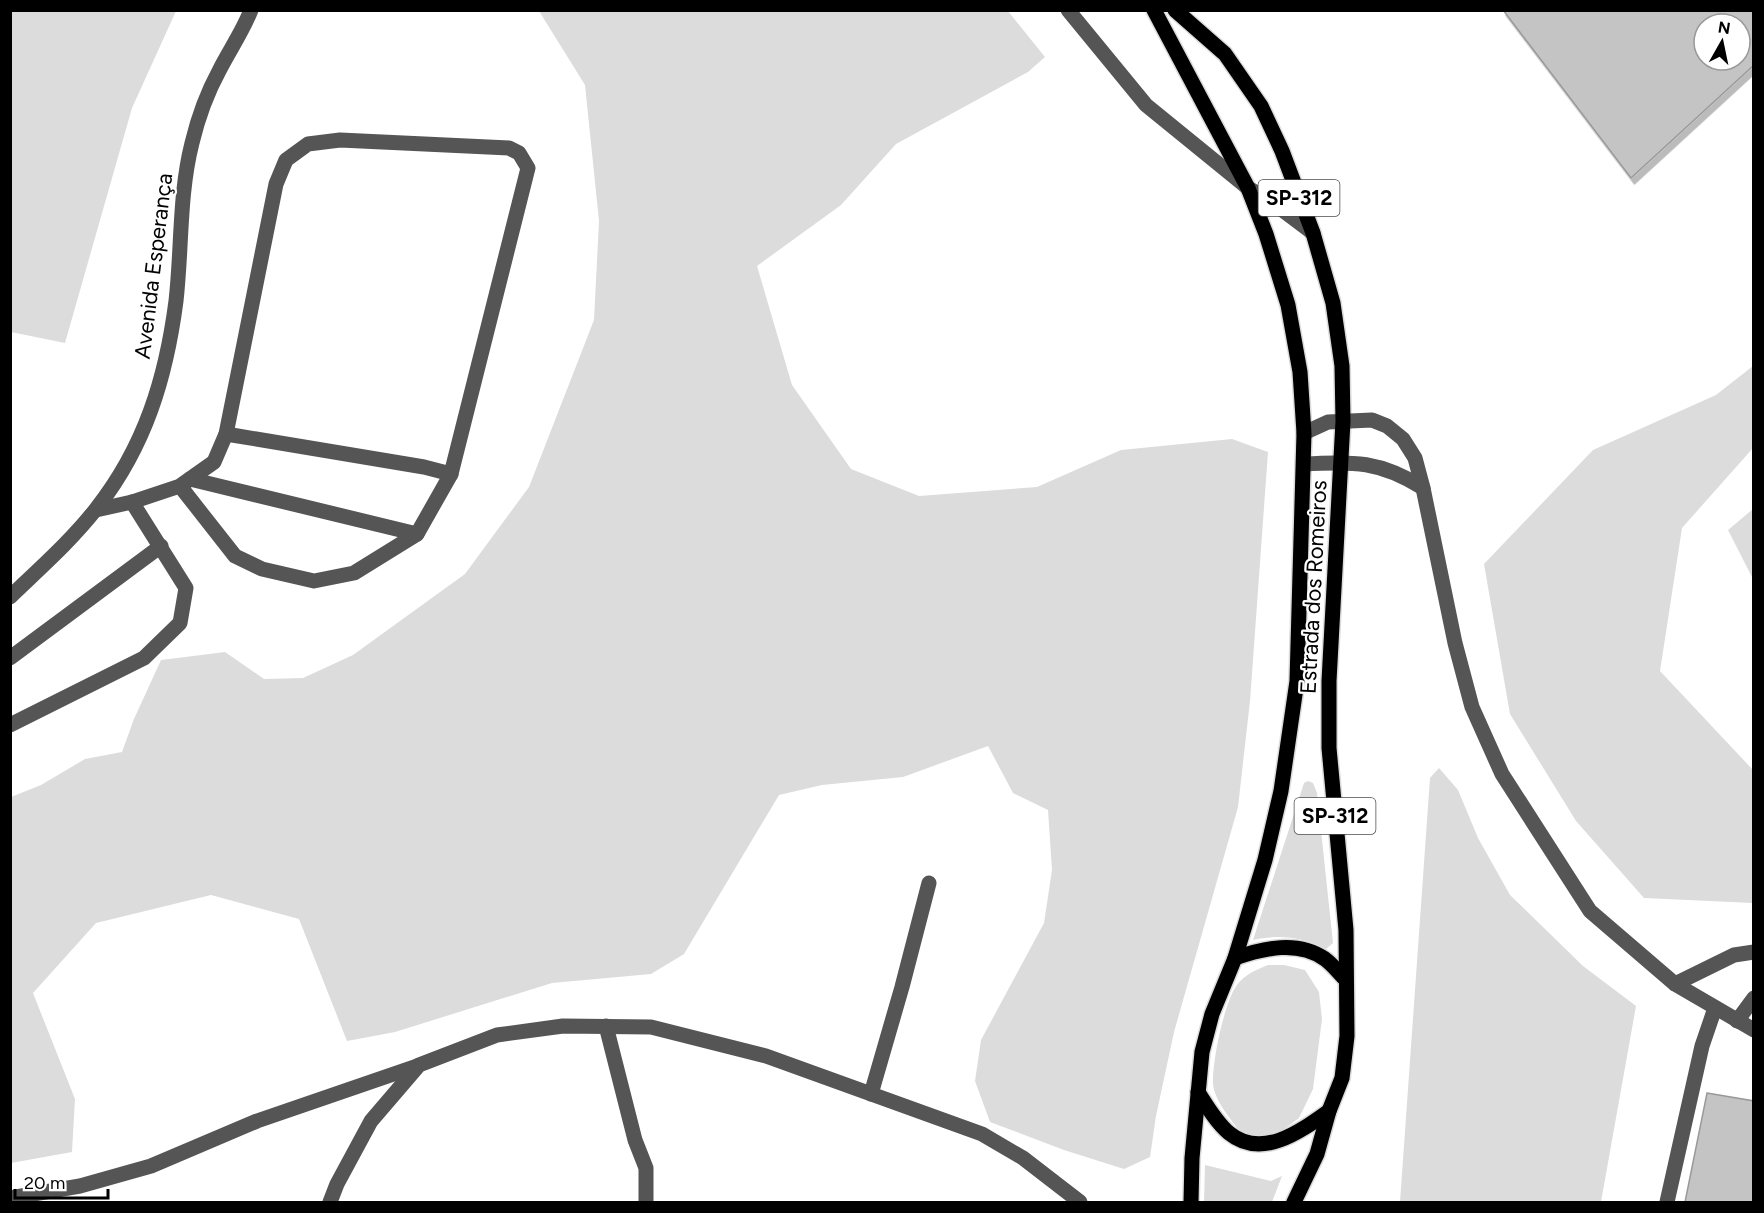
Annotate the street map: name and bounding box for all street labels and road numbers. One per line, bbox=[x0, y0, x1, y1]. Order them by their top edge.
street label: Avenida Esperança bbox=[129, 172, 178, 361]
road number: SP-312 bbox=[1258, 180, 1340, 216]
street label: Estrada dos Romeiros bbox=[1294, 479, 1333, 695]
road number: SP-312 bbox=[1294, 798, 1376, 834]

